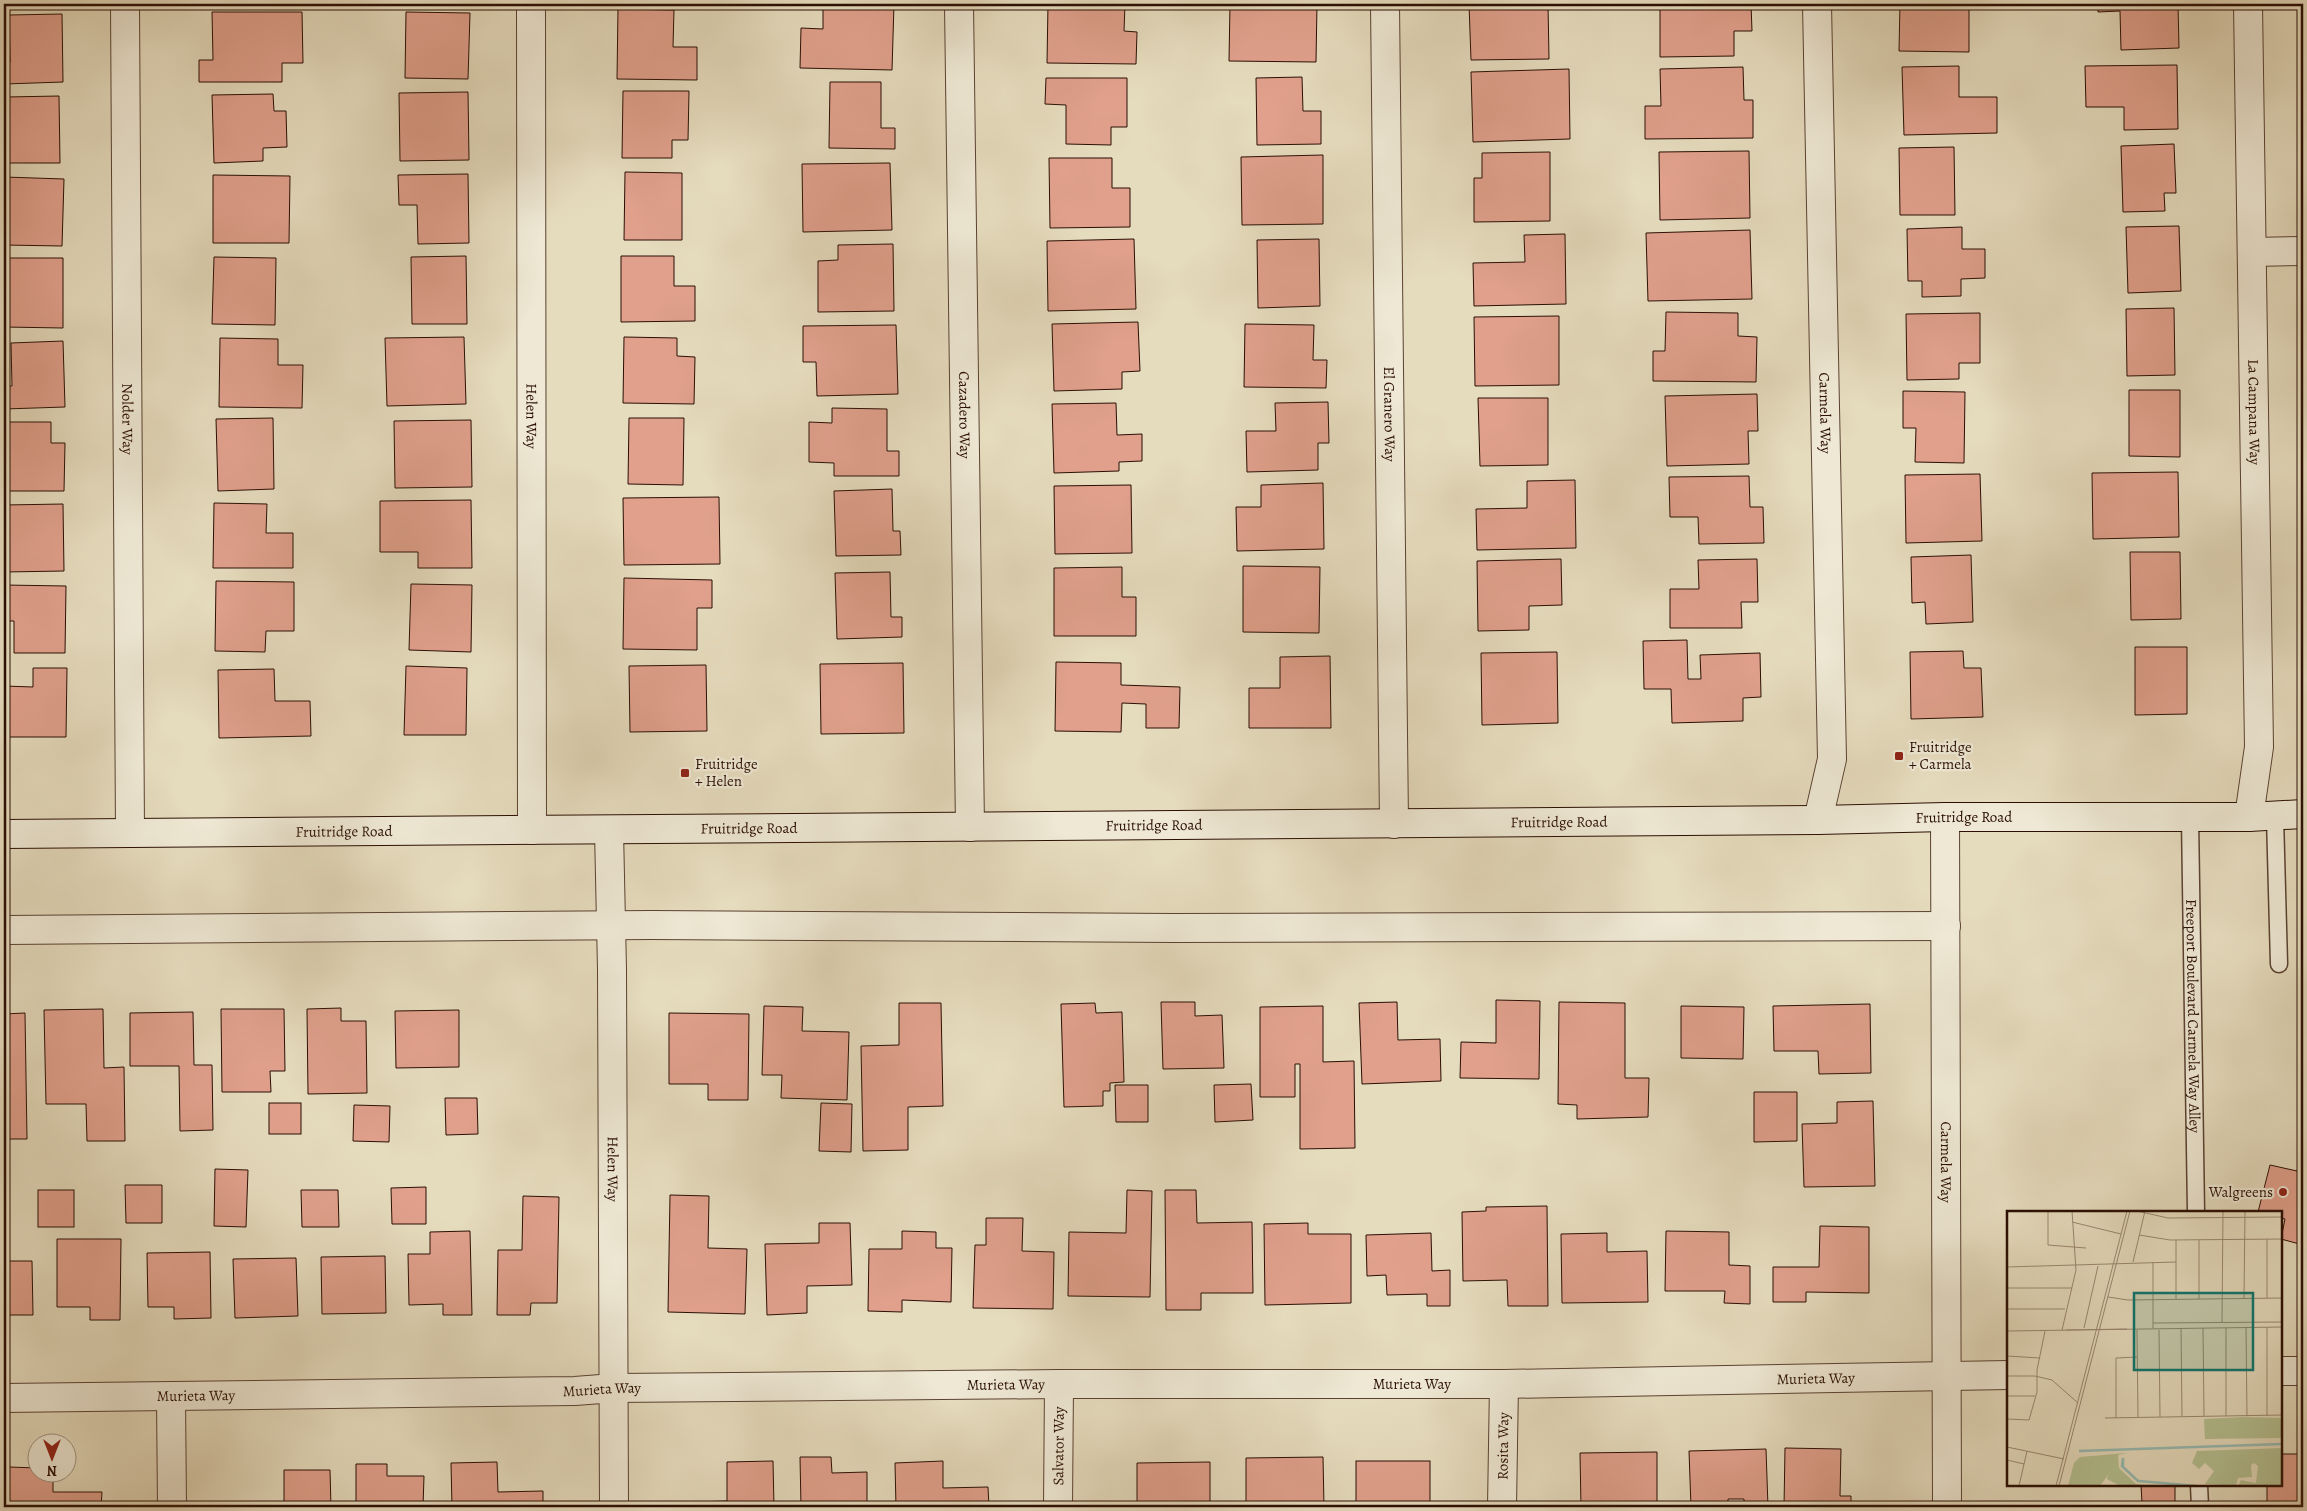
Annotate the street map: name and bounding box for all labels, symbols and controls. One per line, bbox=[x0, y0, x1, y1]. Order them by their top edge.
street label: La Campana Way bbox=[2243, 359, 2265, 465]
street label: El Granero Way bbox=[1379, 366, 1400, 462]
street label: Cazadero Way bbox=[954, 371, 975, 459]
street label: Carmela Way bbox=[1814, 372, 1836, 454]
street label: Nolder Way bbox=[117, 383, 138, 455]
street label: Helen Way bbox=[521, 383, 542, 449]
place label: Fruitridge + Carmela bbox=[1909, 737, 1972, 774]
marker: Fruitridge + Carmela bbox=[1893, 750, 1905, 762]
place label: Fruitridge + Helen bbox=[695, 754, 758, 791]
marker: Fruitridge + Helen bbox=[679, 767, 691, 779]
street label: Fruitridge Road bbox=[1915, 807, 2013, 828]
street label: Fruitridge Road bbox=[1510, 812, 1608, 832]
street label: Fruitridge Road bbox=[1105, 815, 1203, 835]
street label: Fruitridge Road bbox=[700, 818, 798, 839]
street label: Fruitridge Road bbox=[295, 821, 394, 842]
street label: Freeport Boulevard Carmela Way Alley bbox=[2181, 899, 2205, 1133]
street label: Carmela Way bbox=[1936, 1121, 1956, 1203]
street label: Helen Way bbox=[603, 1136, 623, 1202]
place label: Walgreens bbox=[2208, 1182, 2273, 1202]
marker: Walgreens bbox=[2277, 1186, 2289, 1198]
inset map bbox=[2007, 1211, 2282, 1486]
street label: Murieta Way bbox=[1776, 1368, 1855, 1389]
street label: Murieta Way bbox=[967, 1374, 1045, 1395]
street label: Murieta Way bbox=[1373, 1374, 1451, 1394]
street label: Murieta Way bbox=[563, 1378, 641, 1401]
street label: Murieta Way bbox=[157, 1385, 236, 1406]
street label: Salvator Way bbox=[1048, 1406, 1069, 1486]
street label: Rosita Way bbox=[1492, 1412, 1514, 1480]
north arrow bbox=[28, 1434, 78, 1484]
text: N bbox=[47, 1461, 57, 1480]

